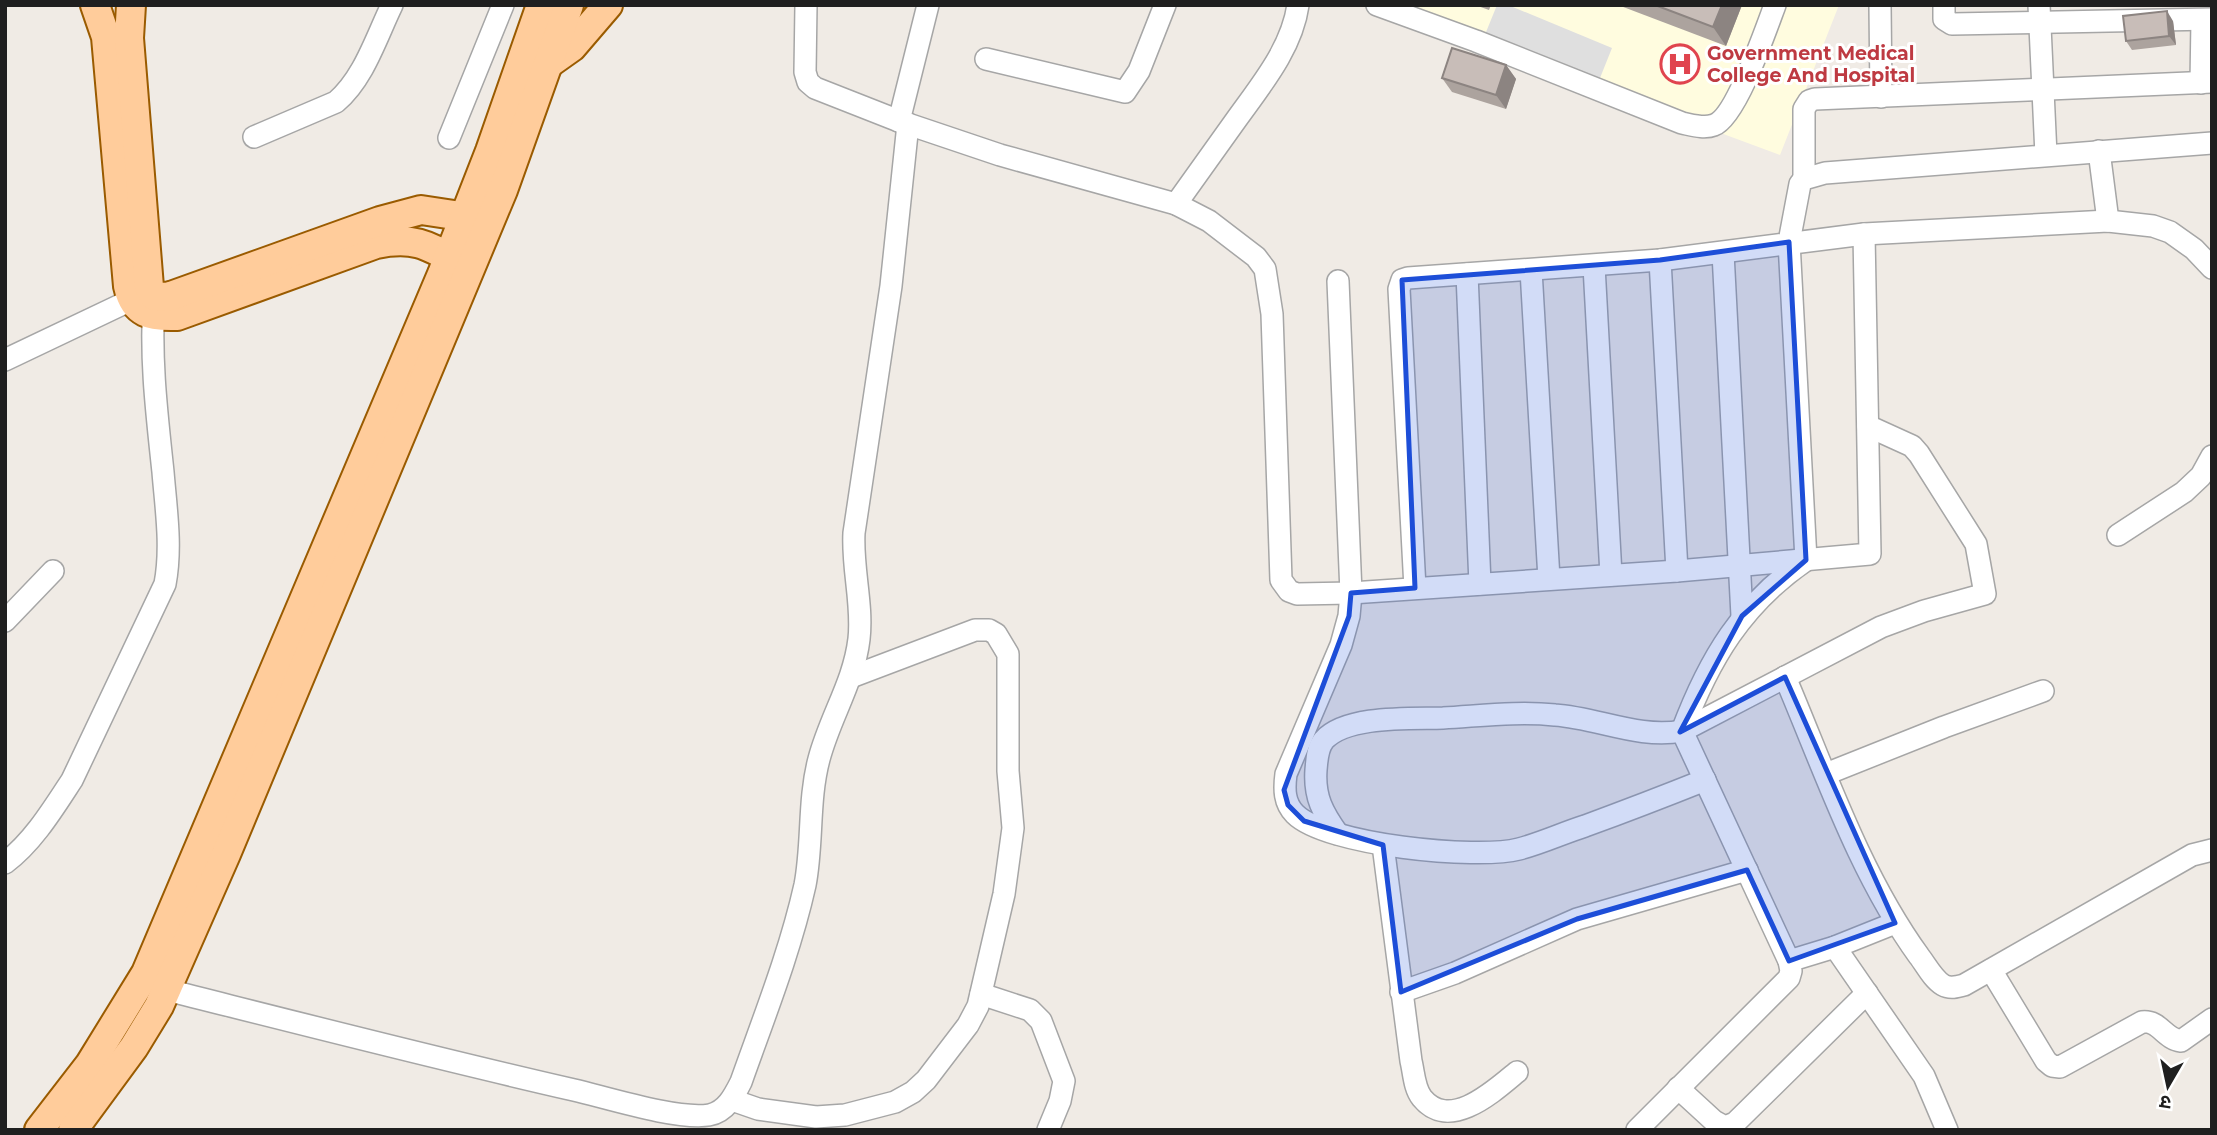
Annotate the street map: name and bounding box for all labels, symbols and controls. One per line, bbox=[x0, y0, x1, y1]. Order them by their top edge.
place label: Government Medical College And Hospital bbox=[1707, 42, 1915, 87]
hospital icon: Government Medical College And Hospital bbox=[1659, 43, 1701, 85]
north arrow bbox=[2133, 1051, 2203, 1121]
text: उ bbox=[2157, 1090, 2173, 1115]

